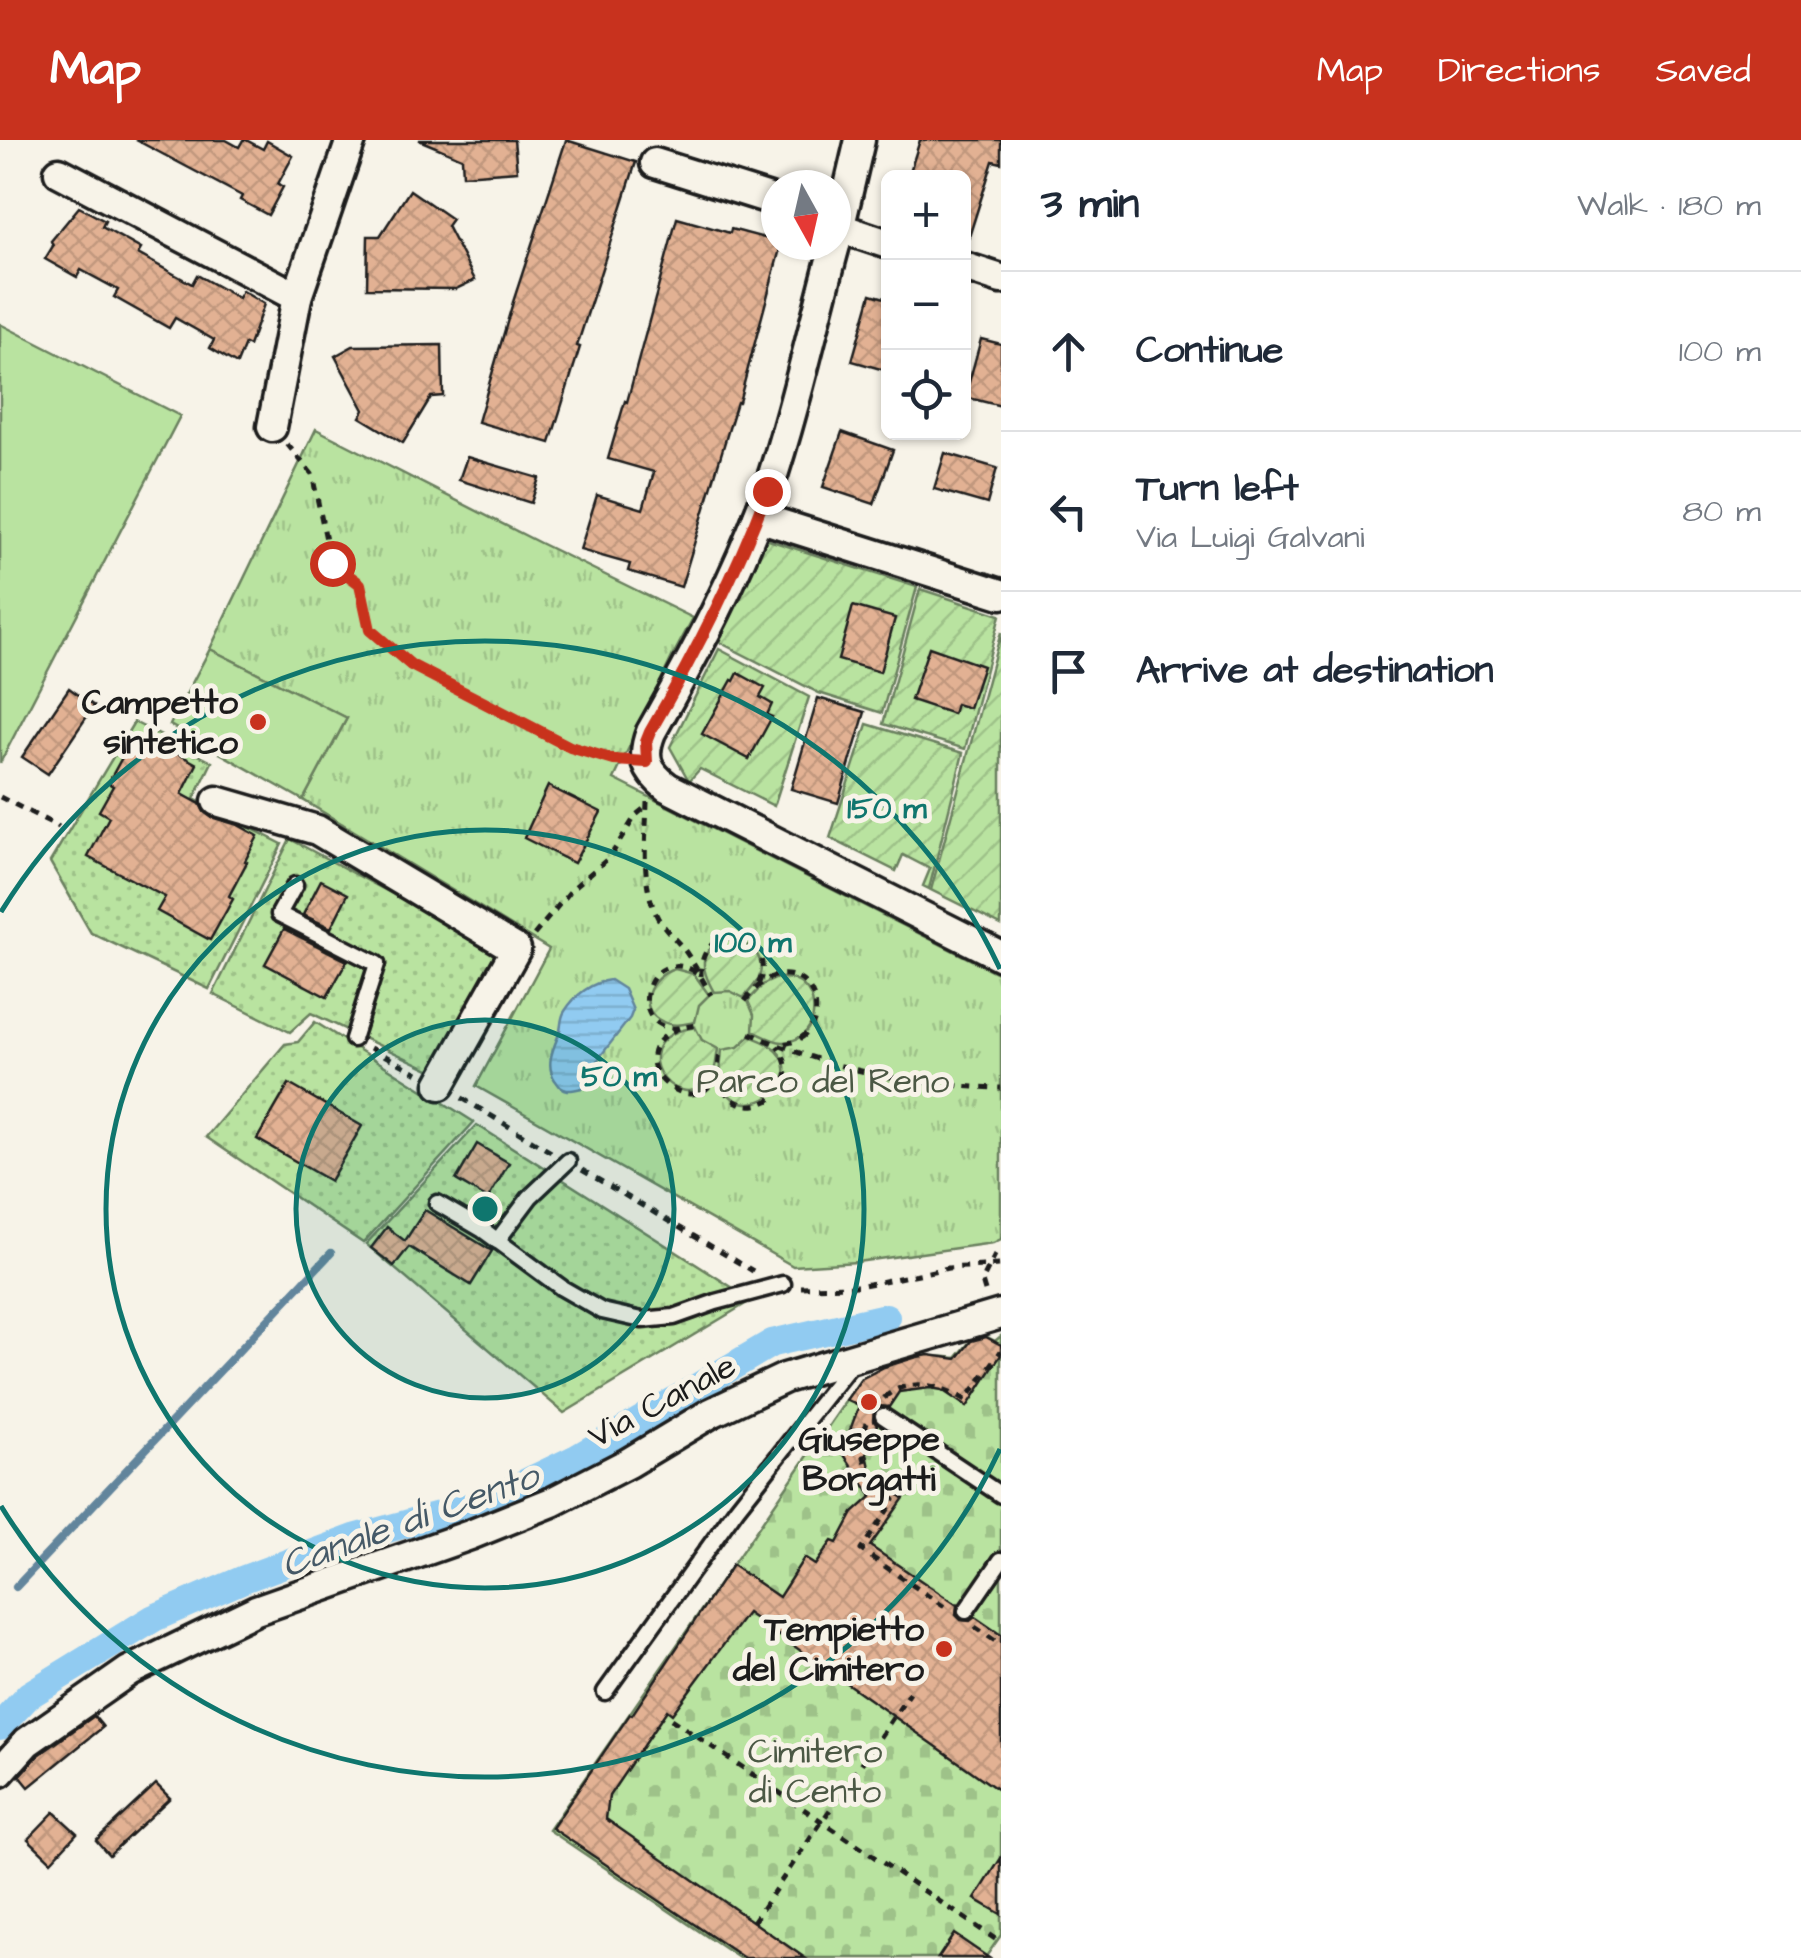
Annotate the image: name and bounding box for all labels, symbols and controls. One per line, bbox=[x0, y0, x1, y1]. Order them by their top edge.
text: Map bbox=[50, 37, 141, 103]
text: Map bbox=[1317, 46, 1383, 95]
text: Directions bbox=[1438, 46, 1601, 95]
text: Saved bbox=[1656, 46, 1751, 95]
north arrow bbox=[761, 170, 851, 260]
map controls bbox=[881, 170, 971, 440]
button: + bbox=[881, 170, 971, 260]
text: 3 min bbox=[1041, 176, 1139, 234]
text: Walk · 180 m bbox=[1577, 183, 1761, 228]
button: − bbox=[881, 260, 971, 350]
icon: ahead bbox=[1041, 324, 1096, 379]
text: Continue bbox=[1136, 325, 1283, 377]
text: 100 m bbox=[1679, 329, 1761, 374]
button: locate bbox=[881, 350, 971, 440]
text: Turn left bbox=[1136, 463, 1299, 515]
route end bbox=[745, 469, 791, 515]
icon: left bbox=[1041, 484, 1096, 539]
text: 80 m bbox=[1682, 489, 1761, 534]
text: Via Luigi Galvani bbox=[1136, 515, 1365, 560]
route start bbox=[310, 541, 356, 587]
icon: arrive bbox=[1041, 644, 1096, 699]
text: Arrive at destination bbox=[1136, 645, 1493, 697]
place label: Campetto sintetico bbox=[82, 678, 238, 767]
marker: Campetto sintetico bbox=[247, 711, 269, 733]
text: 150 m bbox=[847, 788, 927, 830]
text: 100 m bbox=[714, 922, 792, 964]
text: 50 m bbox=[581, 1056, 657, 1098]
park label: Parco del Reno bbox=[697, 1057, 950, 1106]
centre of rings bbox=[467, 1191, 503, 1227]
street label: Via Canale bbox=[579, 1341, 745, 1461]
marker: Giuseppe Borgatti bbox=[858, 1391, 880, 1413]
place label: Giuseppe Borgatti bbox=[798, 1415, 940, 1506]
water label: Canale di Cento bbox=[274, 1450, 548, 1592]
place label: Tempietto del Cimitero bbox=[732, 1605, 924, 1694]
marker: Tempietto del Cimitero bbox=[933, 1638, 955, 1660]
park label: Cimitero di Cento bbox=[748, 1727, 883, 1816]

